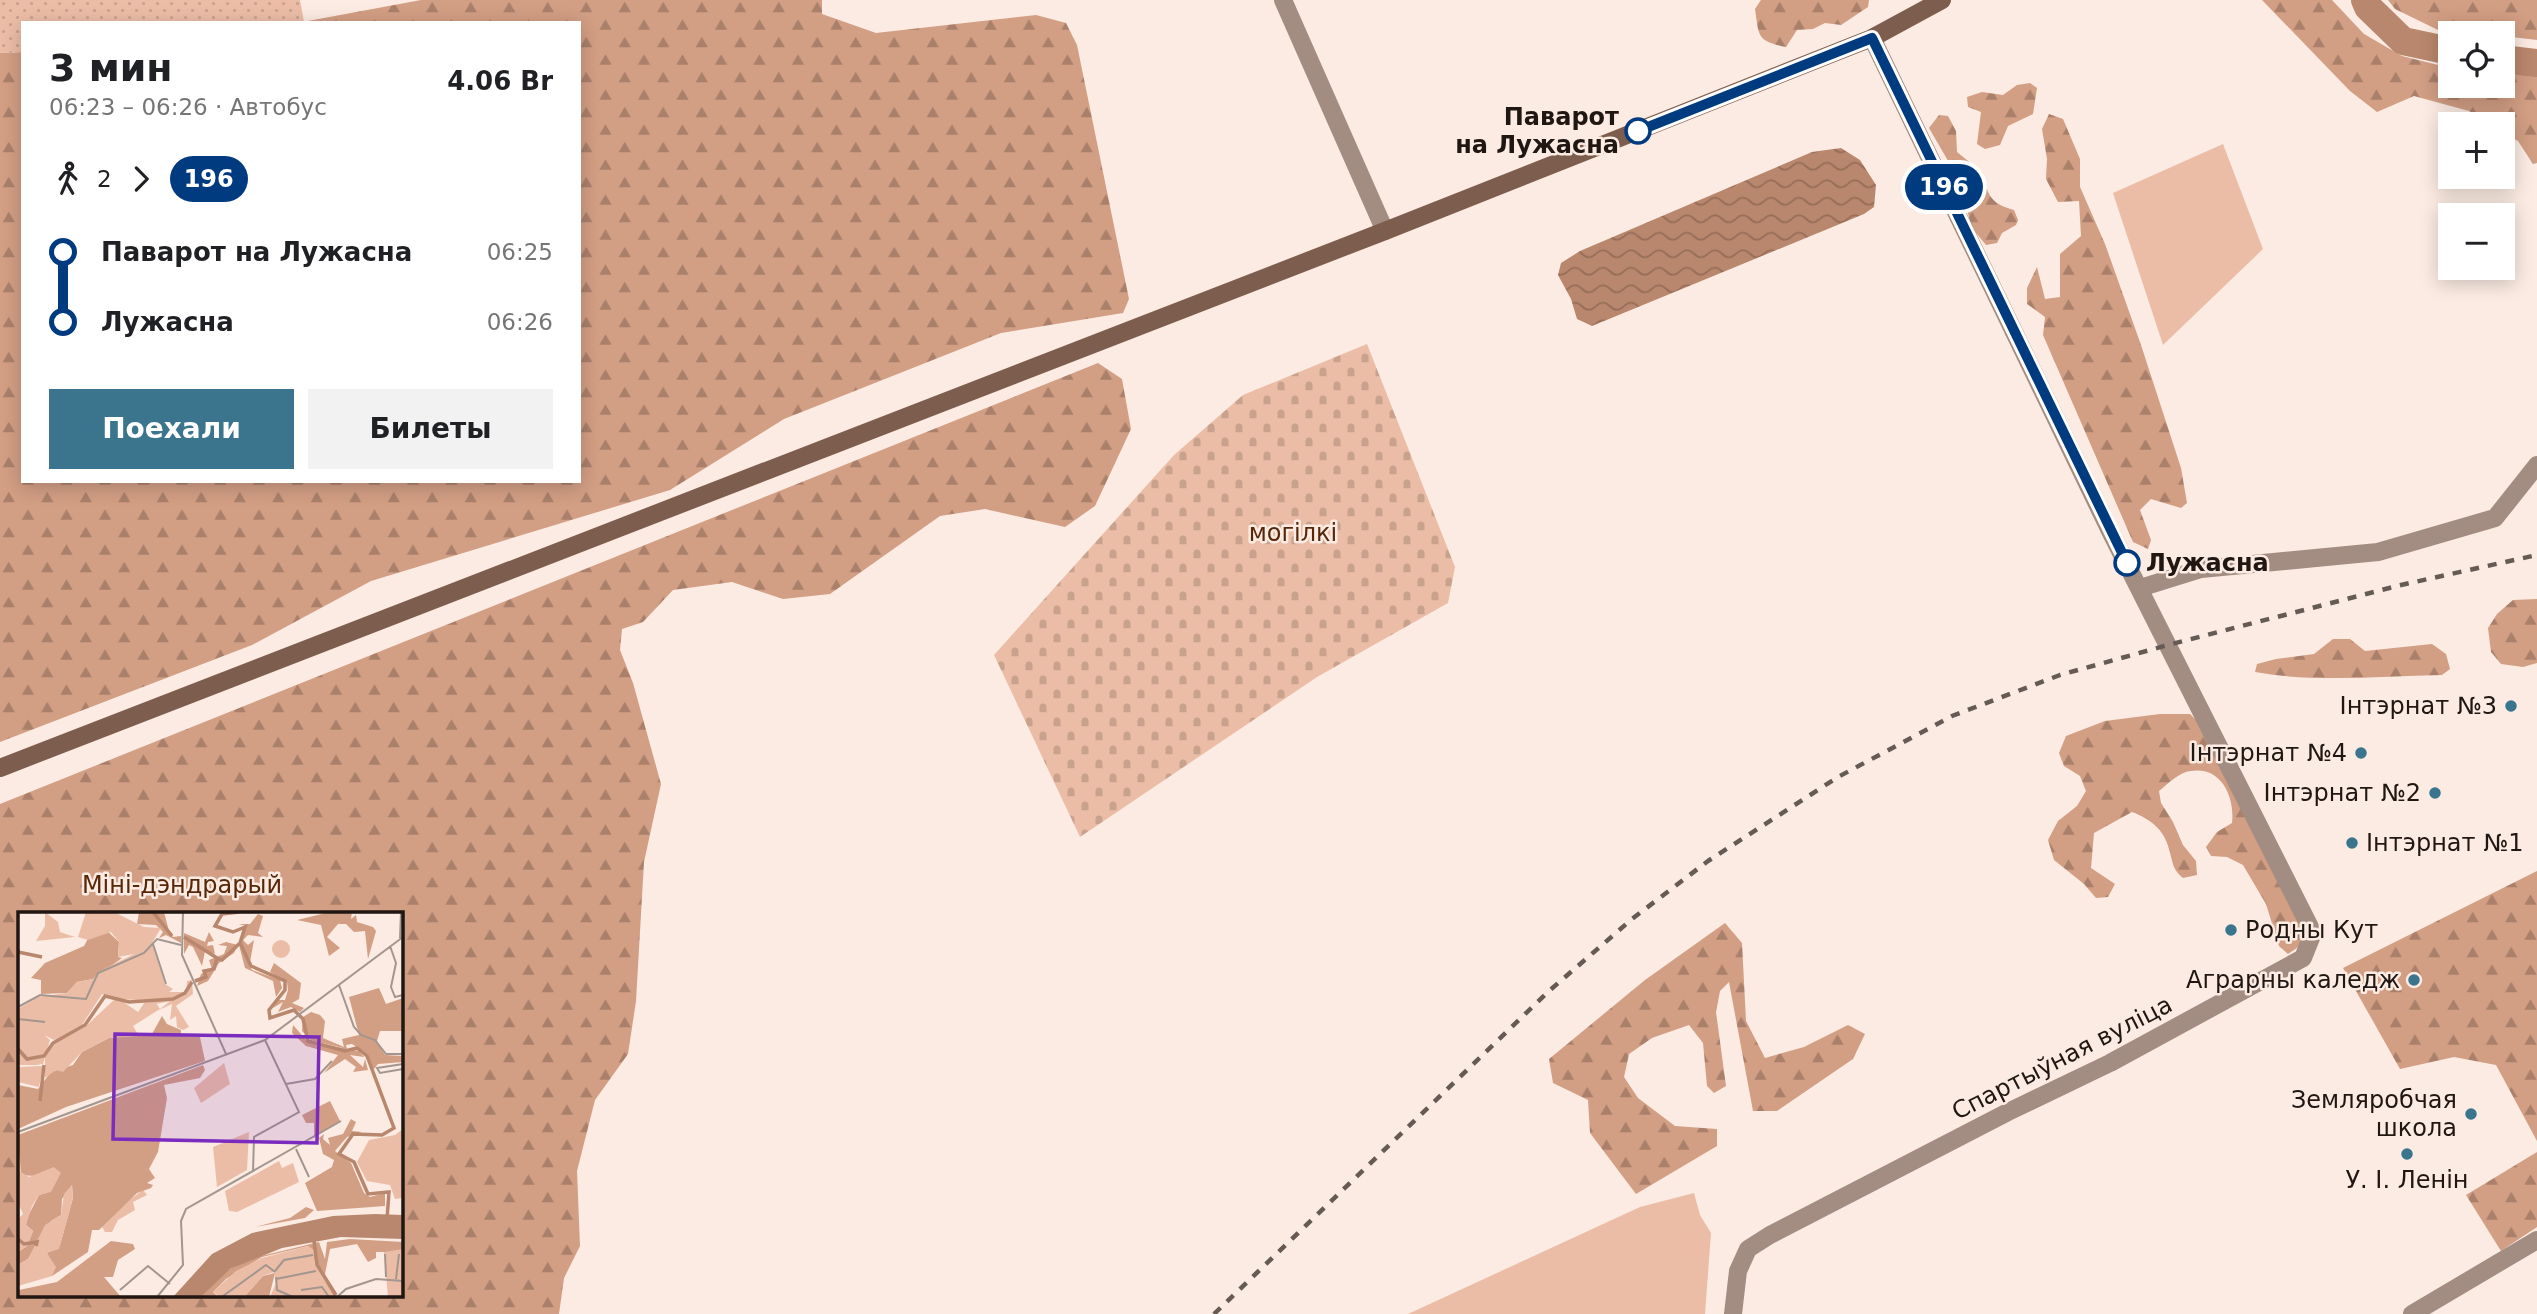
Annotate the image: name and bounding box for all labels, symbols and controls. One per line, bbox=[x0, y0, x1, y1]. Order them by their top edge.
map controls bbox=[2438, 21, 2515, 280]
button: locate bbox=[2438, 21, 2515, 98]
text: 3 мин bbox=[49, 46, 173, 90]
text: 4.06 Br bbox=[447, 66, 553, 96]
text: 06:23 – 06:26 · Автобус bbox=[49, 94, 327, 120]
place label: Паварот на Лужасна bbox=[1455, 103, 1619, 159]
button: + bbox=[2438, 112, 2515, 189]
marker: Паварот на Лужасна bbox=[1625, 118, 1651, 144]
icon: walk bbox=[49, 160, 87, 198]
icon: forward bbox=[122, 160, 160, 198]
line badge: 196 bbox=[1904, 164, 1984, 210]
text: 196 bbox=[184, 165, 234, 193]
text: 2 bbox=[97, 166, 112, 192]
text: 196 bbox=[1919, 173, 1969, 201]
button: − bbox=[2438, 203, 2515, 280]
text: Паварот на Лужасна bbox=[101, 237, 412, 267]
text: 06:25 bbox=[487, 239, 553, 265]
text: Лужасна bbox=[101, 307, 234, 337]
text: 06:26 bbox=[487, 309, 553, 335]
button: Поехали bbox=[49, 389, 294, 469]
button: Билеты bbox=[308, 389, 553, 469]
park label: могілкі bbox=[1249, 519, 1337, 547]
place label: Лужасна bbox=[2146, 549, 2269, 577]
marker: Лужасна bbox=[2114, 550, 2140, 576]
place label: Інтэрнат №3 bbox=[2340, 692, 2497, 720]
marker: Інтэрнат №3 bbox=[2503, 698, 2519, 714]
place label: Інтэрнат №4 bbox=[2190, 739, 2347, 767]
marker: Інтэрнат №4 bbox=[2353, 745, 2369, 761]
place label: Інтэрнат №2 bbox=[2264, 779, 2421, 807]
marker: Інтэрнат №2 bbox=[2427, 785, 2443, 801]
place label: Інтэрнат №1 bbox=[2366, 829, 2523, 857]
marker: Інтэрнат №1 bbox=[2344, 835, 2360, 851]
park label: Міні-дэндрарый bbox=[82, 871, 282, 899]
inset map bbox=[18, 912, 402, 1296]
place label: Родны Кут bbox=[2245, 916, 2378, 944]
marker: Родны Кут bbox=[2223, 922, 2239, 938]
place label: Аграрны каледж bbox=[2186, 966, 2400, 994]
marker: Аграрны каледж bbox=[2406, 972, 2422, 988]
street label: Спартыўная вуліца bbox=[1947, 990, 2177, 1126]
place label: Земляробчая школа bbox=[2291, 1086, 2457, 1142]
marker: Земляробчая школа bbox=[2463, 1106, 2479, 1122]
marker: У. І. Ленін bbox=[2399, 1146, 2415, 1162]
place label: У. І. Ленін bbox=[2345, 1166, 2469, 1194]

